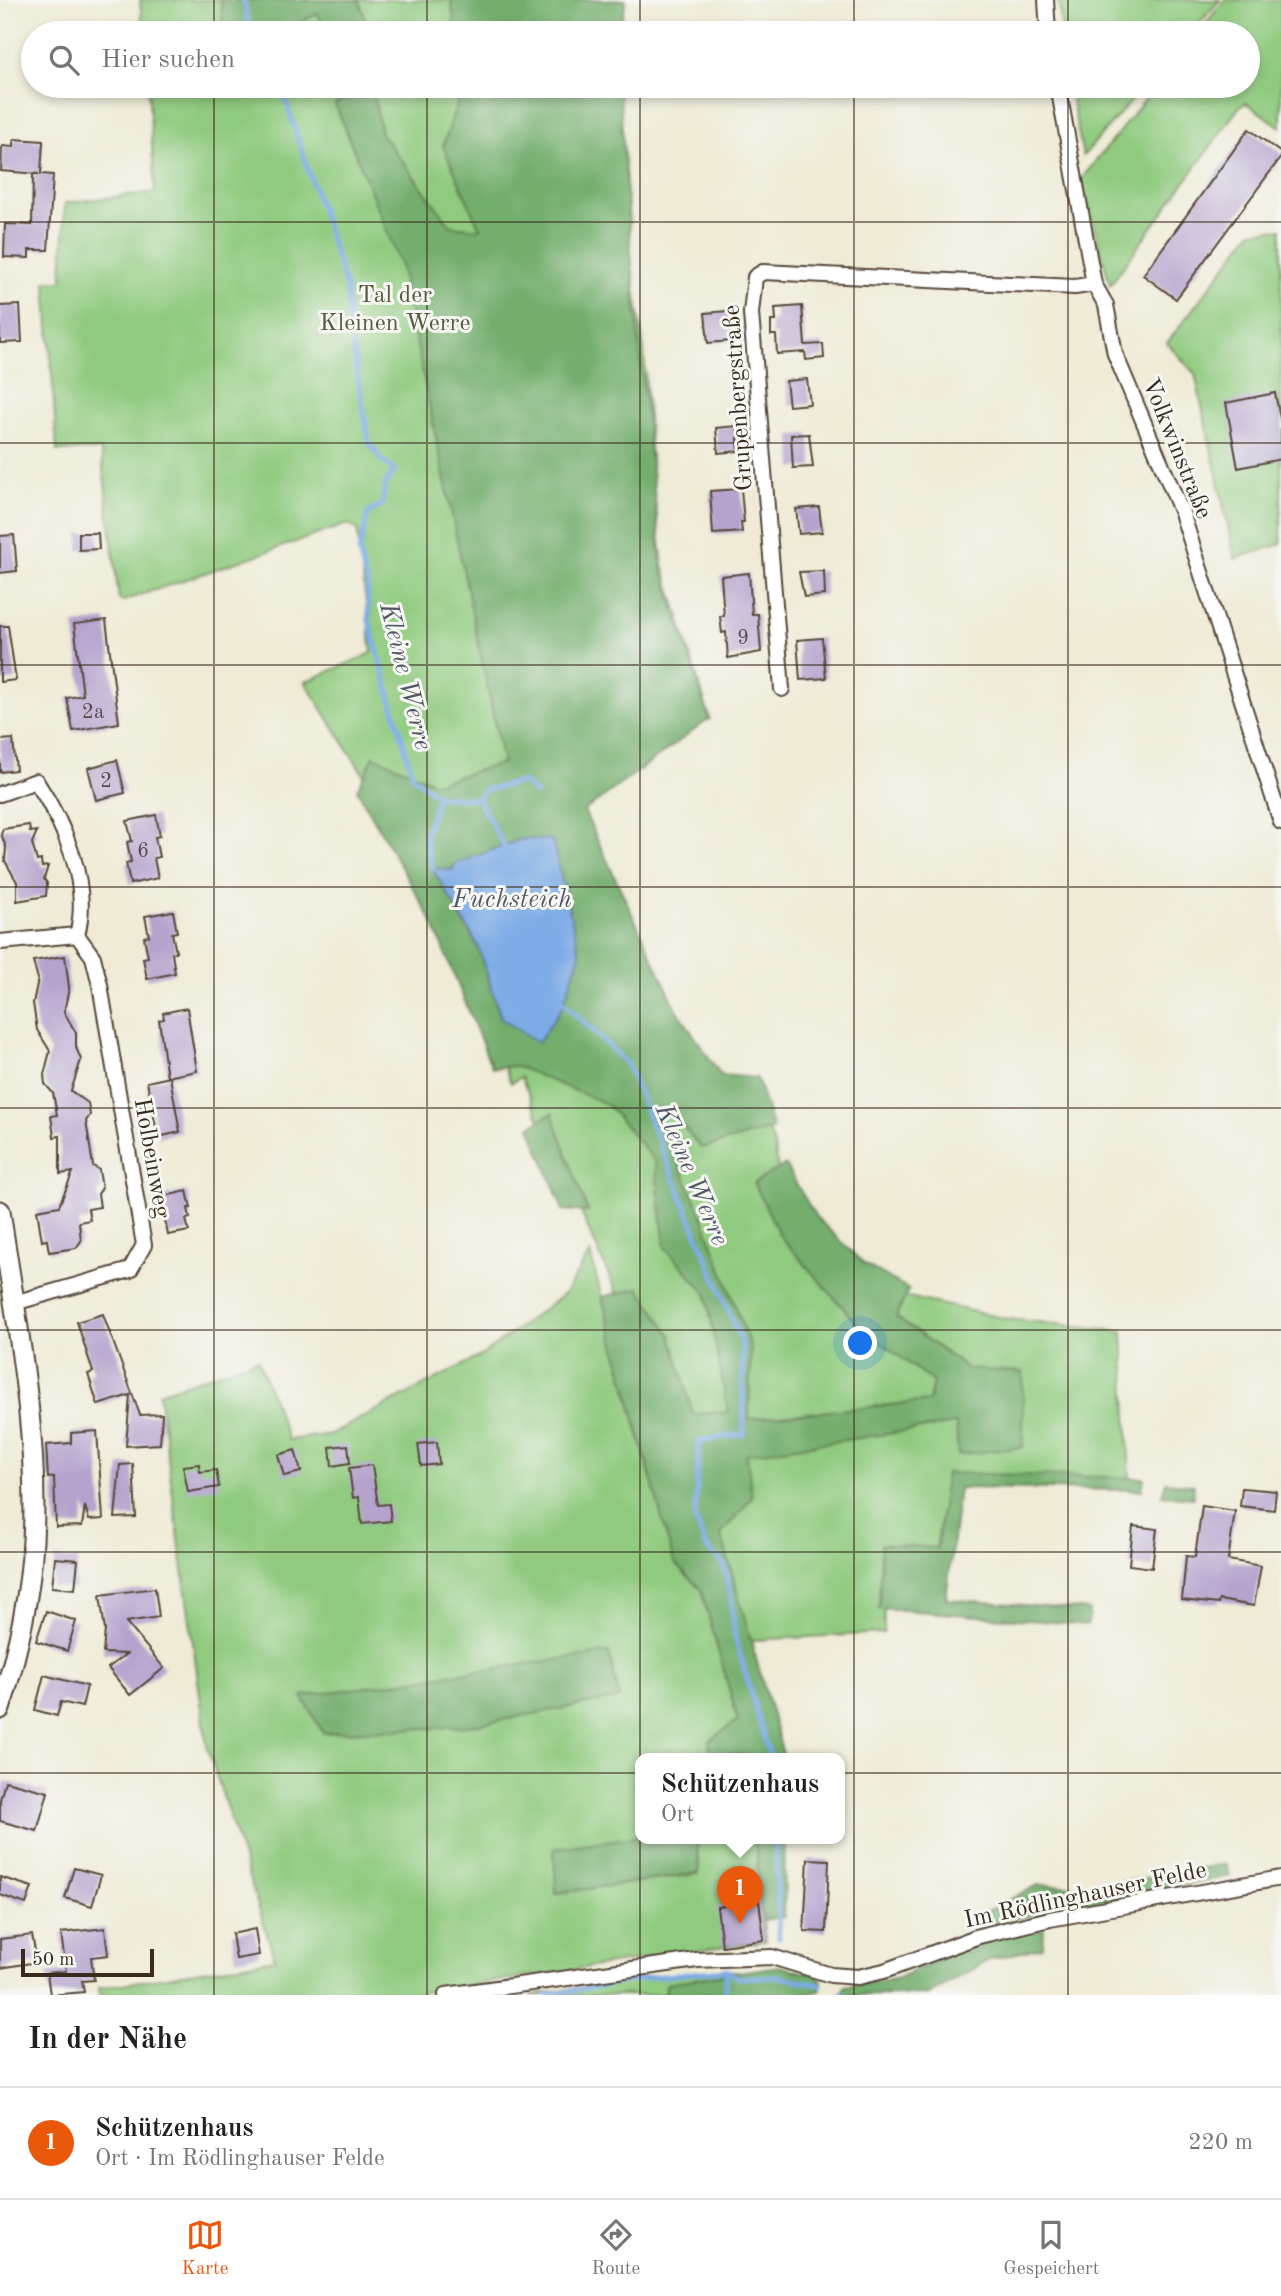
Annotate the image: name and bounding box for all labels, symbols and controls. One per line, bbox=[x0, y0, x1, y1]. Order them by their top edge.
search box bbox=[21, 21, 1260, 98]
icon: search bbox=[45, 41, 83, 79]
text: Hier suchen bbox=[101, 47, 235, 73]
park label: Tal der Kleinen Werre bbox=[320, 284, 470, 336]
street label: Grupenbergstraße bbox=[721, 304, 757, 492]
street label: Volkwinstraße bbox=[1137, 375, 1215, 522]
water label: Kleine Werre bbox=[374, 599, 436, 753]
house number: 9 bbox=[737, 628, 749, 649]
house number: 2a bbox=[82, 702, 104, 723]
house number: 2 bbox=[100, 771, 112, 792]
house number: 6 bbox=[137, 841, 149, 862]
water label: Fuchsteich bbox=[451, 887, 572, 913]
street label: Holbeinweg bbox=[129, 1096, 173, 1220]
water label: Kleine Werre bbox=[649, 1099, 733, 1249]
your location bbox=[843, 1326, 877, 1360]
popup bbox=[635, 1753, 845, 1844]
text: Schützenhaus bbox=[661, 1772, 819, 1798]
text: Ort bbox=[661, 1803, 694, 1826]
street label: Im Rödlinghauser Felde bbox=[962, 1859, 1209, 1933]
pin: 1 bbox=[717, 1866, 763, 1924]
scale bar bbox=[21, 1946, 154, 1978]
text: 50 m bbox=[32, 1951, 74, 1970]
text: In der Nähe bbox=[28, 2025, 187, 2055]
text: Schützenhaus bbox=[95, 2116, 254, 2142]
text: 1 bbox=[44, 2131, 58, 2154]
text: 220 m bbox=[1188, 2131, 1253, 2154]
text: Ort · Im Rödlinghauser Felde bbox=[95, 2147, 385, 2170]
tab: Karte bbox=[182, 2216, 228, 2281]
tab: Route bbox=[592, 2216, 640, 2281]
tab: Gespeichert bbox=[1003, 2216, 1099, 2281]

